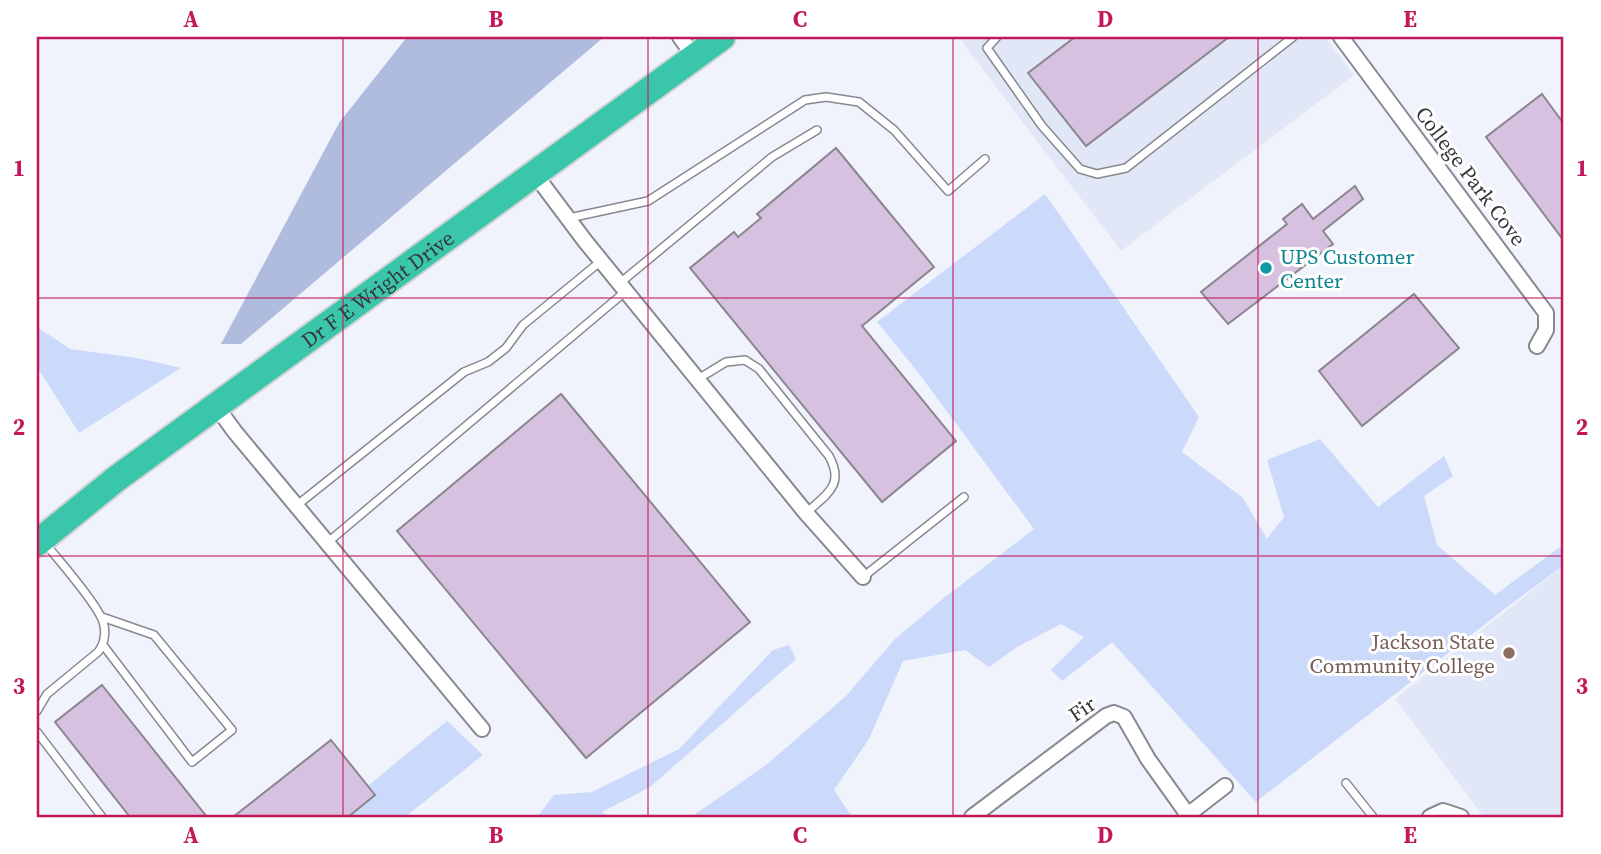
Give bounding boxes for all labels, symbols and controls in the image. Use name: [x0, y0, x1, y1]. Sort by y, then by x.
text: A: [183, 3, 199, 35]
text: B: [489, 3, 504, 35]
text: C: [793, 3, 807, 35]
text: D: [1097, 3, 1113, 35]
text: E: [1403, 3, 1417, 35]
street label: College Park Cove: [1409, 100, 1533, 252]
text: 1: [13, 152, 25, 184]
text: 1: [1576, 152, 1588, 184]
street label: Dr F E Wright Drive: [295, 223, 460, 354]
place label: UPS Customer Center: [1280, 242, 1414, 295]
marker: UPS Customer Center: [1258, 260, 1274, 276]
text: 2: [13, 411, 25, 443]
text: 2: [1576, 411, 1588, 443]
place label: Jackson State Community College: [1310, 627, 1495, 680]
marker: Jackson State Community College: [1501, 645, 1517, 661]
text: 3: [13, 670, 25, 702]
text: 3: [1576, 670, 1588, 702]
street label: Fir: [1063, 689, 1101, 729]
text: A: [183, 819, 199, 851]
text: B: [489, 819, 504, 851]
text: C: [793, 819, 807, 851]
text: D: [1097, 819, 1113, 851]
text: E: [1403, 819, 1417, 851]

